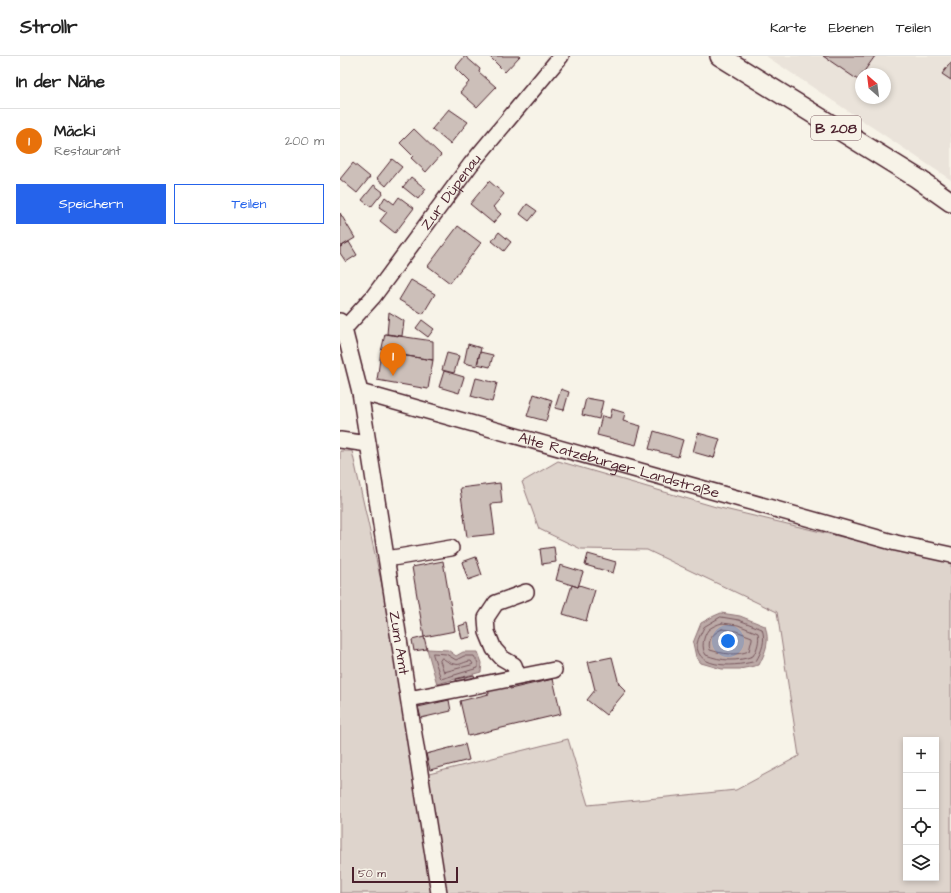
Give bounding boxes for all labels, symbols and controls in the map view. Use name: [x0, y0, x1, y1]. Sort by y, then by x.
text: Strollr: [20, 14, 78, 41]
text: Karte: [770, 18, 807, 38]
text: Ebenen: [829, 18, 874, 38]
text: Teilen: [896, 18, 931, 38]
north arrow: [855, 68, 891, 104]
text: In der Nähe: [16, 70, 105, 94]
road number: B 208: [811, 116, 861, 140]
text: Mäcki: [54, 121, 95, 142]
text: 1: [28, 132, 30, 150]
text: 200 m: [285, 132, 324, 150]
text: Restaurant: [54, 142, 121, 160]
street label: Zur Düpenau: [416, 149, 487, 235]
button: Speichern: [16, 184, 166, 224]
button: Teilen: [174, 184, 324, 224]
pin: 1: [380, 343, 406, 376]
street label: Alte Ratzeburger Landstraße: [516, 427, 722, 504]
street label: Zum Amt: [384, 610, 414, 676]
your location: [718, 631, 738, 651]
map controls: [903, 737, 939, 881]
button: +: [903, 737, 939, 773]
button: −: [903, 773, 939, 809]
button: locate: [903, 809, 939, 845]
button: layers: [903, 845, 939, 881]
scale bar: [352, 865, 458, 884]
text: 50 m: [358, 866, 386, 881]

